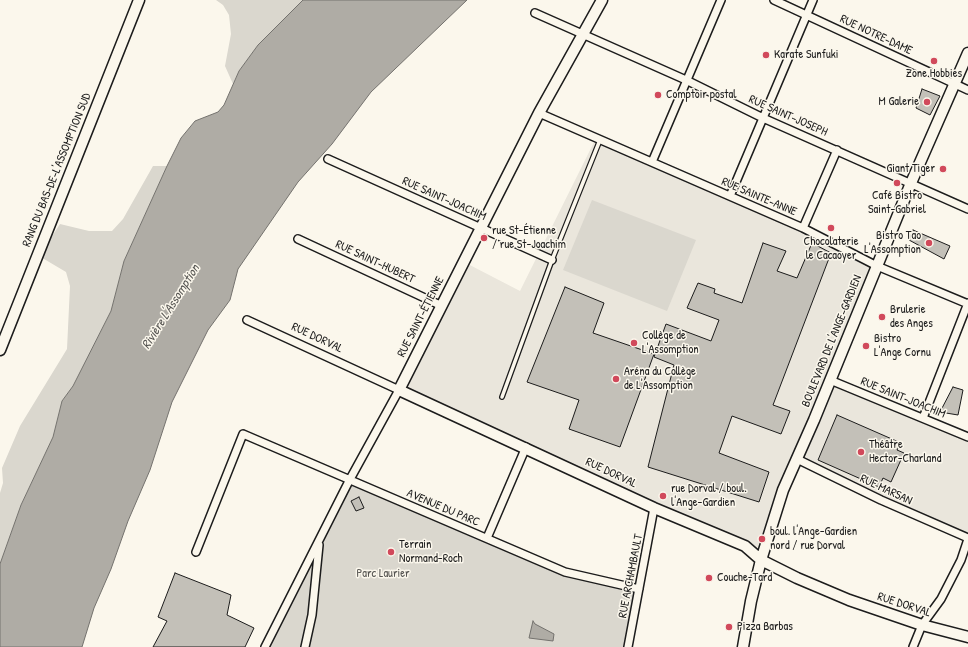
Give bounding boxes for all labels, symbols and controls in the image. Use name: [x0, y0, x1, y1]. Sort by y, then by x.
street label: RUE NOTRE-DAME: [837, 12, 915, 58]
place label: Karate Sunfuki: [774, 48, 838, 62]
marker: Karate Sunfuki: [761, 50, 771, 60]
marker: Zone Hobbies: [929, 56, 939, 66]
place label: Zone Hobbies: [906, 67, 962, 81]
place label: Comptoir postal: [666, 88, 736, 102]
marker: Comptoir postal: [653, 90, 663, 100]
street label: RANG DU BAS-DE-L'ASSOMPTION SUD: [20, 91, 94, 249]
street label: RUE SAINT-JOSEPH: [746, 92, 830, 140]
place label: M Galerie: [879, 95, 919, 109]
marker: M Galerie: [922, 97, 932, 107]
place label: Giant Tiger: [886, 162, 935, 176]
marker: Giant Tiger: [938, 164, 948, 174]
street label: RUE SAINT-JOACHIM: [400, 174, 488, 224]
street label: RUE SAINTE-ANNE: [719, 175, 799, 219]
marker: Café Bistro Saint-Gabriel: [892, 178, 902, 188]
place label: Café Bistro Saint-Gabriel: [868, 189, 926, 217]
marker: Chocolaterie le Cacaoyer: [826, 223, 836, 233]
place label: rue St-Étienne / rue St-Joachim: [492, 224, 566, 252]
place label: Bistro Tao L'Assomption: [864, 229, 921, 257]
marker: rue St-Étienne / rue St-Joachim: [479, 233, 489, 243]
place label: Chocolaterie le Cacaoyer: [804, 235, 858, 263]
street label: RUE SAINT-HUBERT: [333, 237, 417, 287]
marker: Bistro Tao L'Assomption: [924, 238, 934, 248]
water label: Rivière L'Assomption: [139, 262, 203, 352]
street label: BOULEVARD DE L'ANGE-GARDIEN: [799, 273, 865, 409]
street label: RUE SAINT-ÉTIENNE: [395, 274, 447, 360]
place label: Brulerie des Anges: [890, 303, 933, 331]
marker: Brulerie des Anges: [877, 312, 887, 322]
street label: RUE DORVAL: [289, 320, 345, 356]
place label: Collège de L'Assomption: [642, 329, 699, 357]
place label: Bistro L'Ange Cornu: [874, 332, 931, 360]
marker: Collège de L'Assomption: [629, 338, 639, 348]
marker: Bistro L'Ange Cornu: [861, 341, 871, 351]
place label: Aréna du Collège de L'Assomption: [624, 365, 696, 393]
marker: Aréna du Collège de L'Assomption: [611, 374, 621, 384]
street label: RUE SAINT-JOACHIM: [858, 374, 948, 422]
place label: Théâtre Hector-Charland: [869, 438, 941, 466]
marker: Théâtre Hector-Charland: [856, 447, 866, 457]
street label: RUE DORVAL: [583, 455, 639, 491]
street label: RUE MARSAN: [857, 472, 915, 508]
place label: rue Dorval / boul. l'Ange-Gardien: [671, 482, 747, 510]
street label: AVENUE DU PARC: [404, 486, 482, 530]
marker: rue Dorval / boul. l'Ange-Gardien: [658, 491, 668, 501]
place label: boul. l'Ange-Gardien nord / rue Dorval: [770, 525, 857, 553]
street label: RUE ARCHAMBAULT: [616, 533, 646, 619]
marker: boul. l'Ange-Gardien nord / rue Dorval: [757, 534, 767, 544]
place label: Terrain Normand-Roch: [399, 538, 463, 566]
marker: Terrain Normand-Roch: [386, 547, 396, 557]
park label: Parc Laurier: [356, 567, 410, 581]
place label: Couche-Tard: [717, 571, 772, 585]
marker: Couche-Tard: [704, 573, 714, 583]
street label: RUE DORVAL: [876, 590, 932, 620]
place label: Pizza Barbas: [737, 620, 793, 634]
marker: Pizza Barbas: [724, 622, 734, 632]

